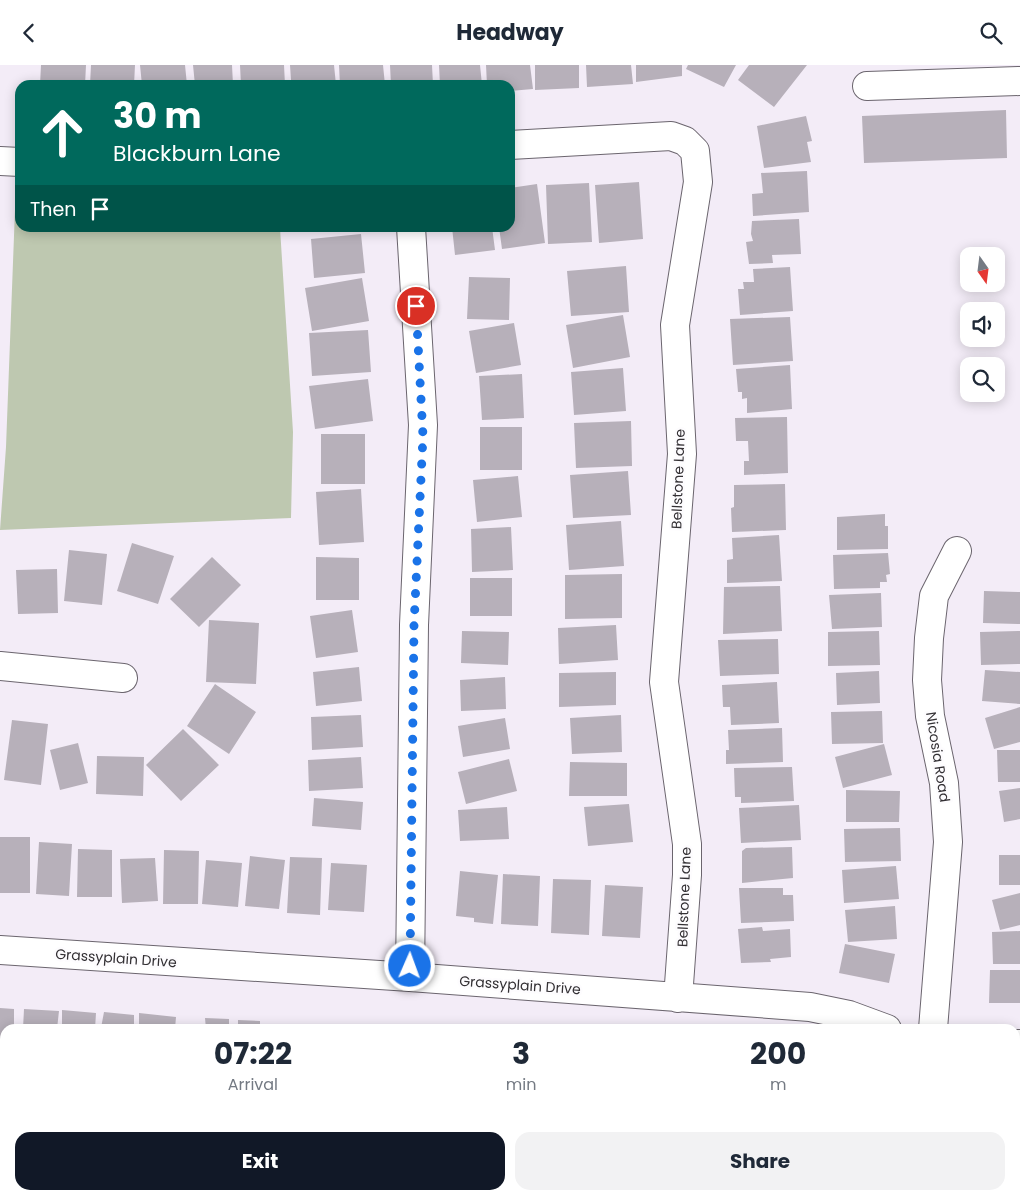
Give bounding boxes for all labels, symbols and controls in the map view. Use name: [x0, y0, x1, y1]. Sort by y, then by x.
text: Headway: [456, 17, 564, 48]
icon: back: [15, 19, 43, 47]
icon: search: [977, 19, 1005, 47]
text: 30 m: [113, 91, 201, 140]
icon: ahead: [30, 100, 95, 165]
text: Blackburn Lane: [113, 138, 281, 169]
icon: arrive: [86, 195, 114, 223]
text: Then: [30, 196, 76, 223]
north arrow: [960, 247, 1005, 293]
map controls: [960, 247, 1005, 402]
pin: [395, 285, 437, 327]
icon: arrive: [402, 292, 430, 320]
button: sound: [960, 302, 1005, 347]
button: search: [960, 357, 1005, 402]
street label: Bellstone Lane: [666, 428, 690, 529]
street label: Nicosia Road: [921, 710, 955, 804]
street label: Bellstone Lane: [672, 846, 696, 947]
position arrow: [383, 939, 435, 991]
street label: Grassyplain Drive: [55, 944, 178, 972]
street label: Grassyplain Drive: [459, 971, 582, 999]
text: 07:22: [214, 1032, 292, 1075]
text: 3: [512, 1032, 530, 1075]
text: 200: [750, 1032, 806, 1075]
text: Arrival: [228, 1073, 278, 1096]
text: min: [506, 1073, 536, 1096]
text: m: [770, 1073, 786, 1096]
button: Exit: [15, 1132, 505, 1190]
button: Share: [515, 1132, 1005, 1190]

